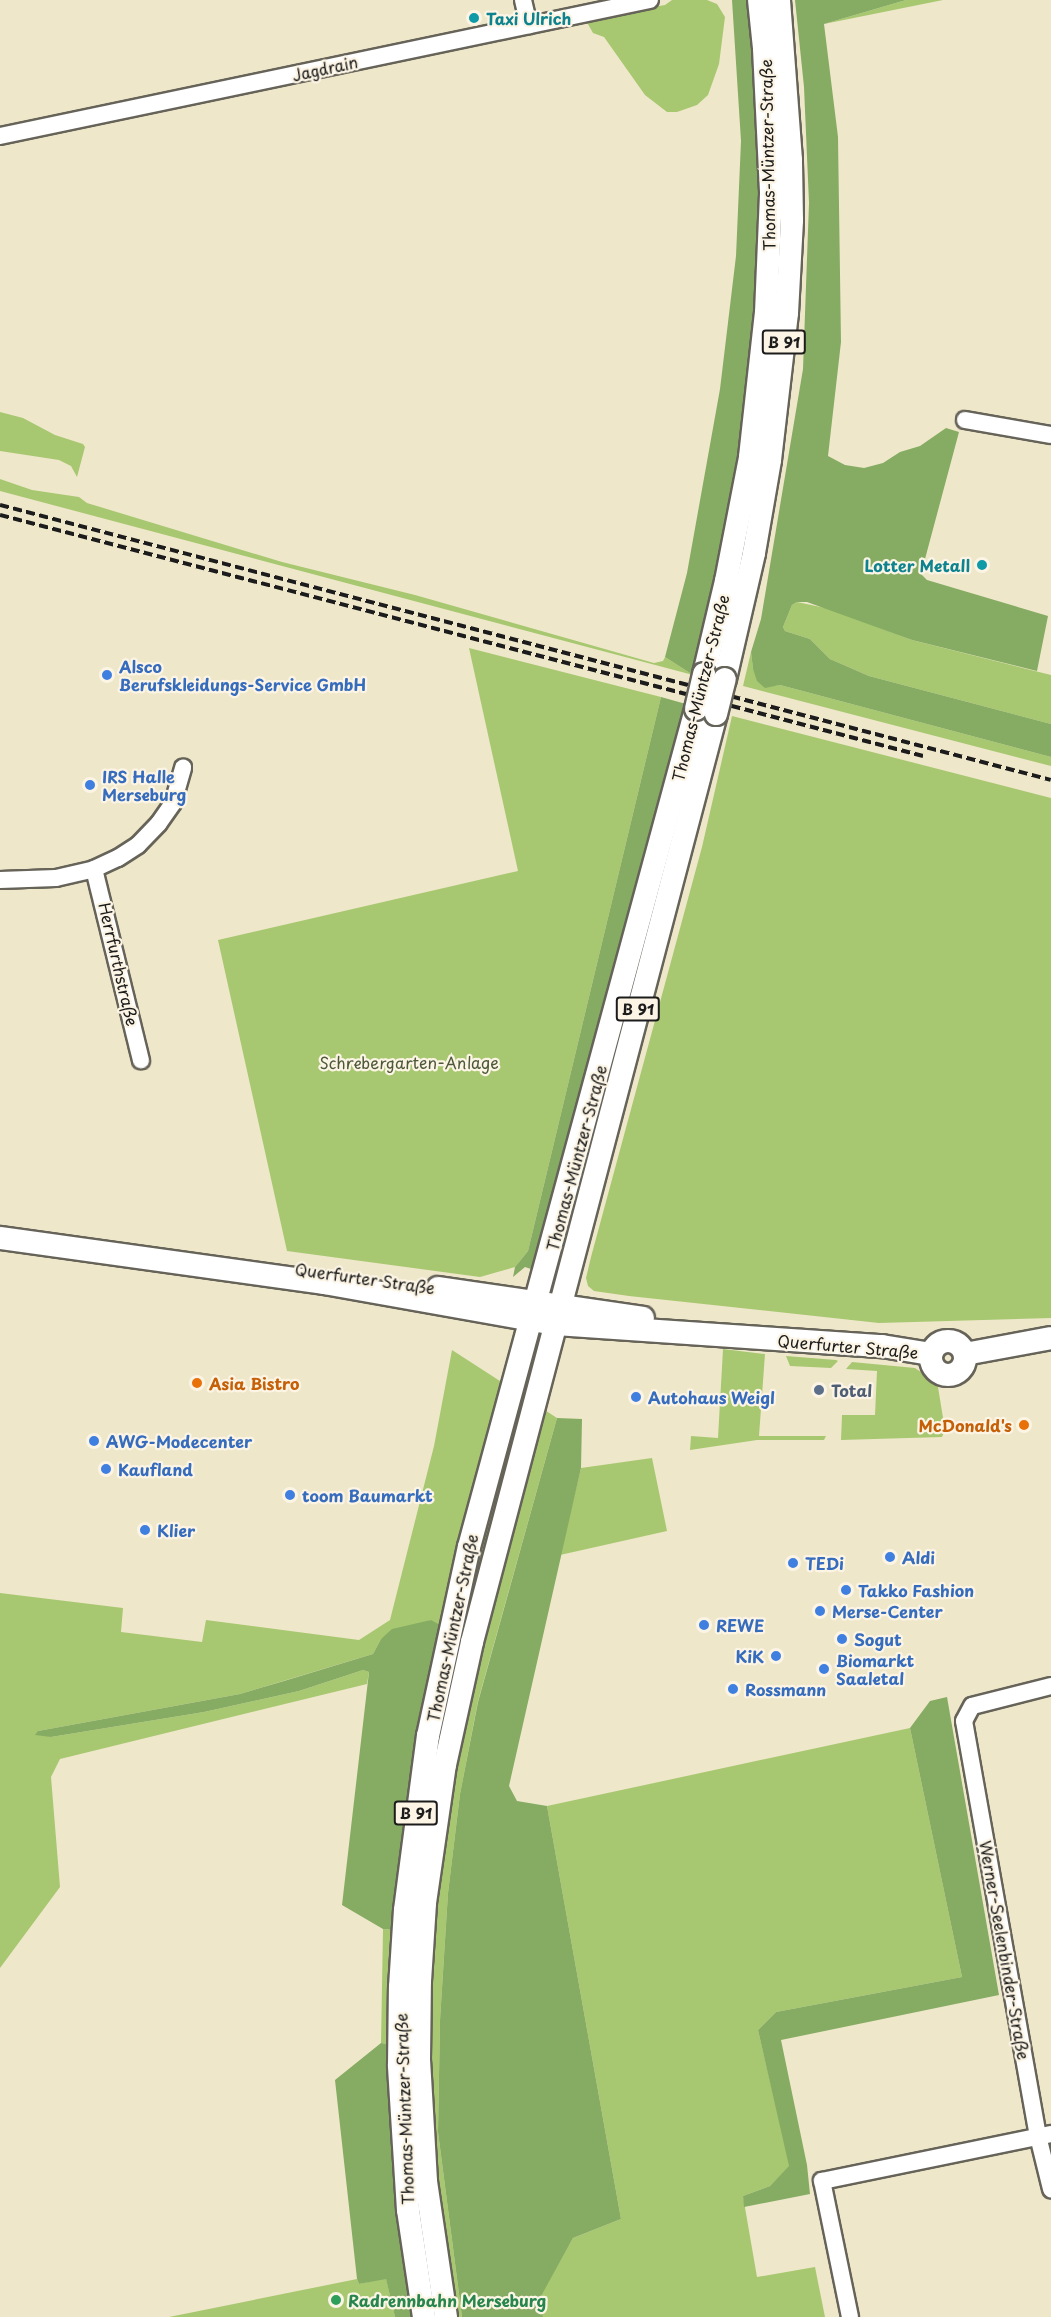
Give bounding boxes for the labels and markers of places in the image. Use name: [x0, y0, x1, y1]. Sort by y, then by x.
place label: Taxi Ulrich: [486, 8, 573, 28]
marker: Taxi Ulrich: [467, 11, 481, 25]
place label: Lotter Metall: [864, 555, 970, 575]
marker: Lotter Metall: [975, 558, 989, 572]
place label: Alsco Berufskleidungs-Service GmbH: [119, 656, 367, 694]
marker: Alsco Berufskleidungs-Service GmbH: [100, 668, 114, 682]
place label: IRS Halle Merseburg: [102, 766, 186, 804]
marker: IRS Halle Merseburg: [83, 778, 97, 792]
place label: Asia Bistro: [209, 1373, 299, 1393]
marker: Asia Bistro: [190, 1376, 204, 1390]
place label: Total: [831, 1380, 872, 1400]
marker: Total: [812, 1383, 826, 1397]
place label: Autohaus Weigl: [648, 1387, 775, 1407]
marker: Autohaus Weigl: [629, 1390, 643, 1404]
place label: McDonald's: [918, 1415, 1012, 1435]
marker: McDonald's: [1017, 1418, 1031, 1432]
place label: AWG-Modecenter: [106, 1431, 252, 1451]
marker: AWG-Modecenter: [87, 1434, 101, 1448]
place label: Kaufland: [118, 1459, 193, 1479]
marker: Kaufland: [99, 1462, 113, 1476]
place label: toom Baumarkt: [302, 1485, 433, 1505]
marker: toom Baumarkt: [283, 1488, 297, 1502]
place label: Klier: [157, 1520, 195, 1540]
marker: Klier: [138, 1523, 152, 1537]
place label: Aldi: [902, 1547, 935, 1567]
marker: Aldi: [883, 1550, 897, 1564]
place label: TEDi: [805, 1553, 844, 1573]
marker: TEDi: [786, 1556, 800, 1570]
place label: Takko Fashion: [858, 1580, 976, 1600]
marker: Takko Fashion: [839, 1583, 853, 1597]
place label: Merse-Center: [832, 1601, 943, 1621]
marker: Merse-Center: [813, 1604, 827, 1618]
place label: REWE: [716, 1615, 764, 1635]
marker: REWE: [697, 1618, 711, 1632]
place label: Sogut: [854, 1629, 902, 1649]
marker: Sogut: [835, 1632, 849, 1646]
place label: KiK: [735, 1646, 764, 1666]
marker: KiK: [769, 1649, 783, 1663]
place label: Biomarkt Saaletal: [836, 1650, 914, 1688]
marker: Biomarkt Saaletal: [817, 1662, 831, 1676]
place label: Rossmann: [745, 1679, 826, 1699]
marker: Rossmann: [726, 1682, 740, 1696]
place label: Radrennbahn Merseburg: [348, 2290, 546, 2310]
marker: Radrennbahn Merseburg: [329, 2293, 343, 2307]

